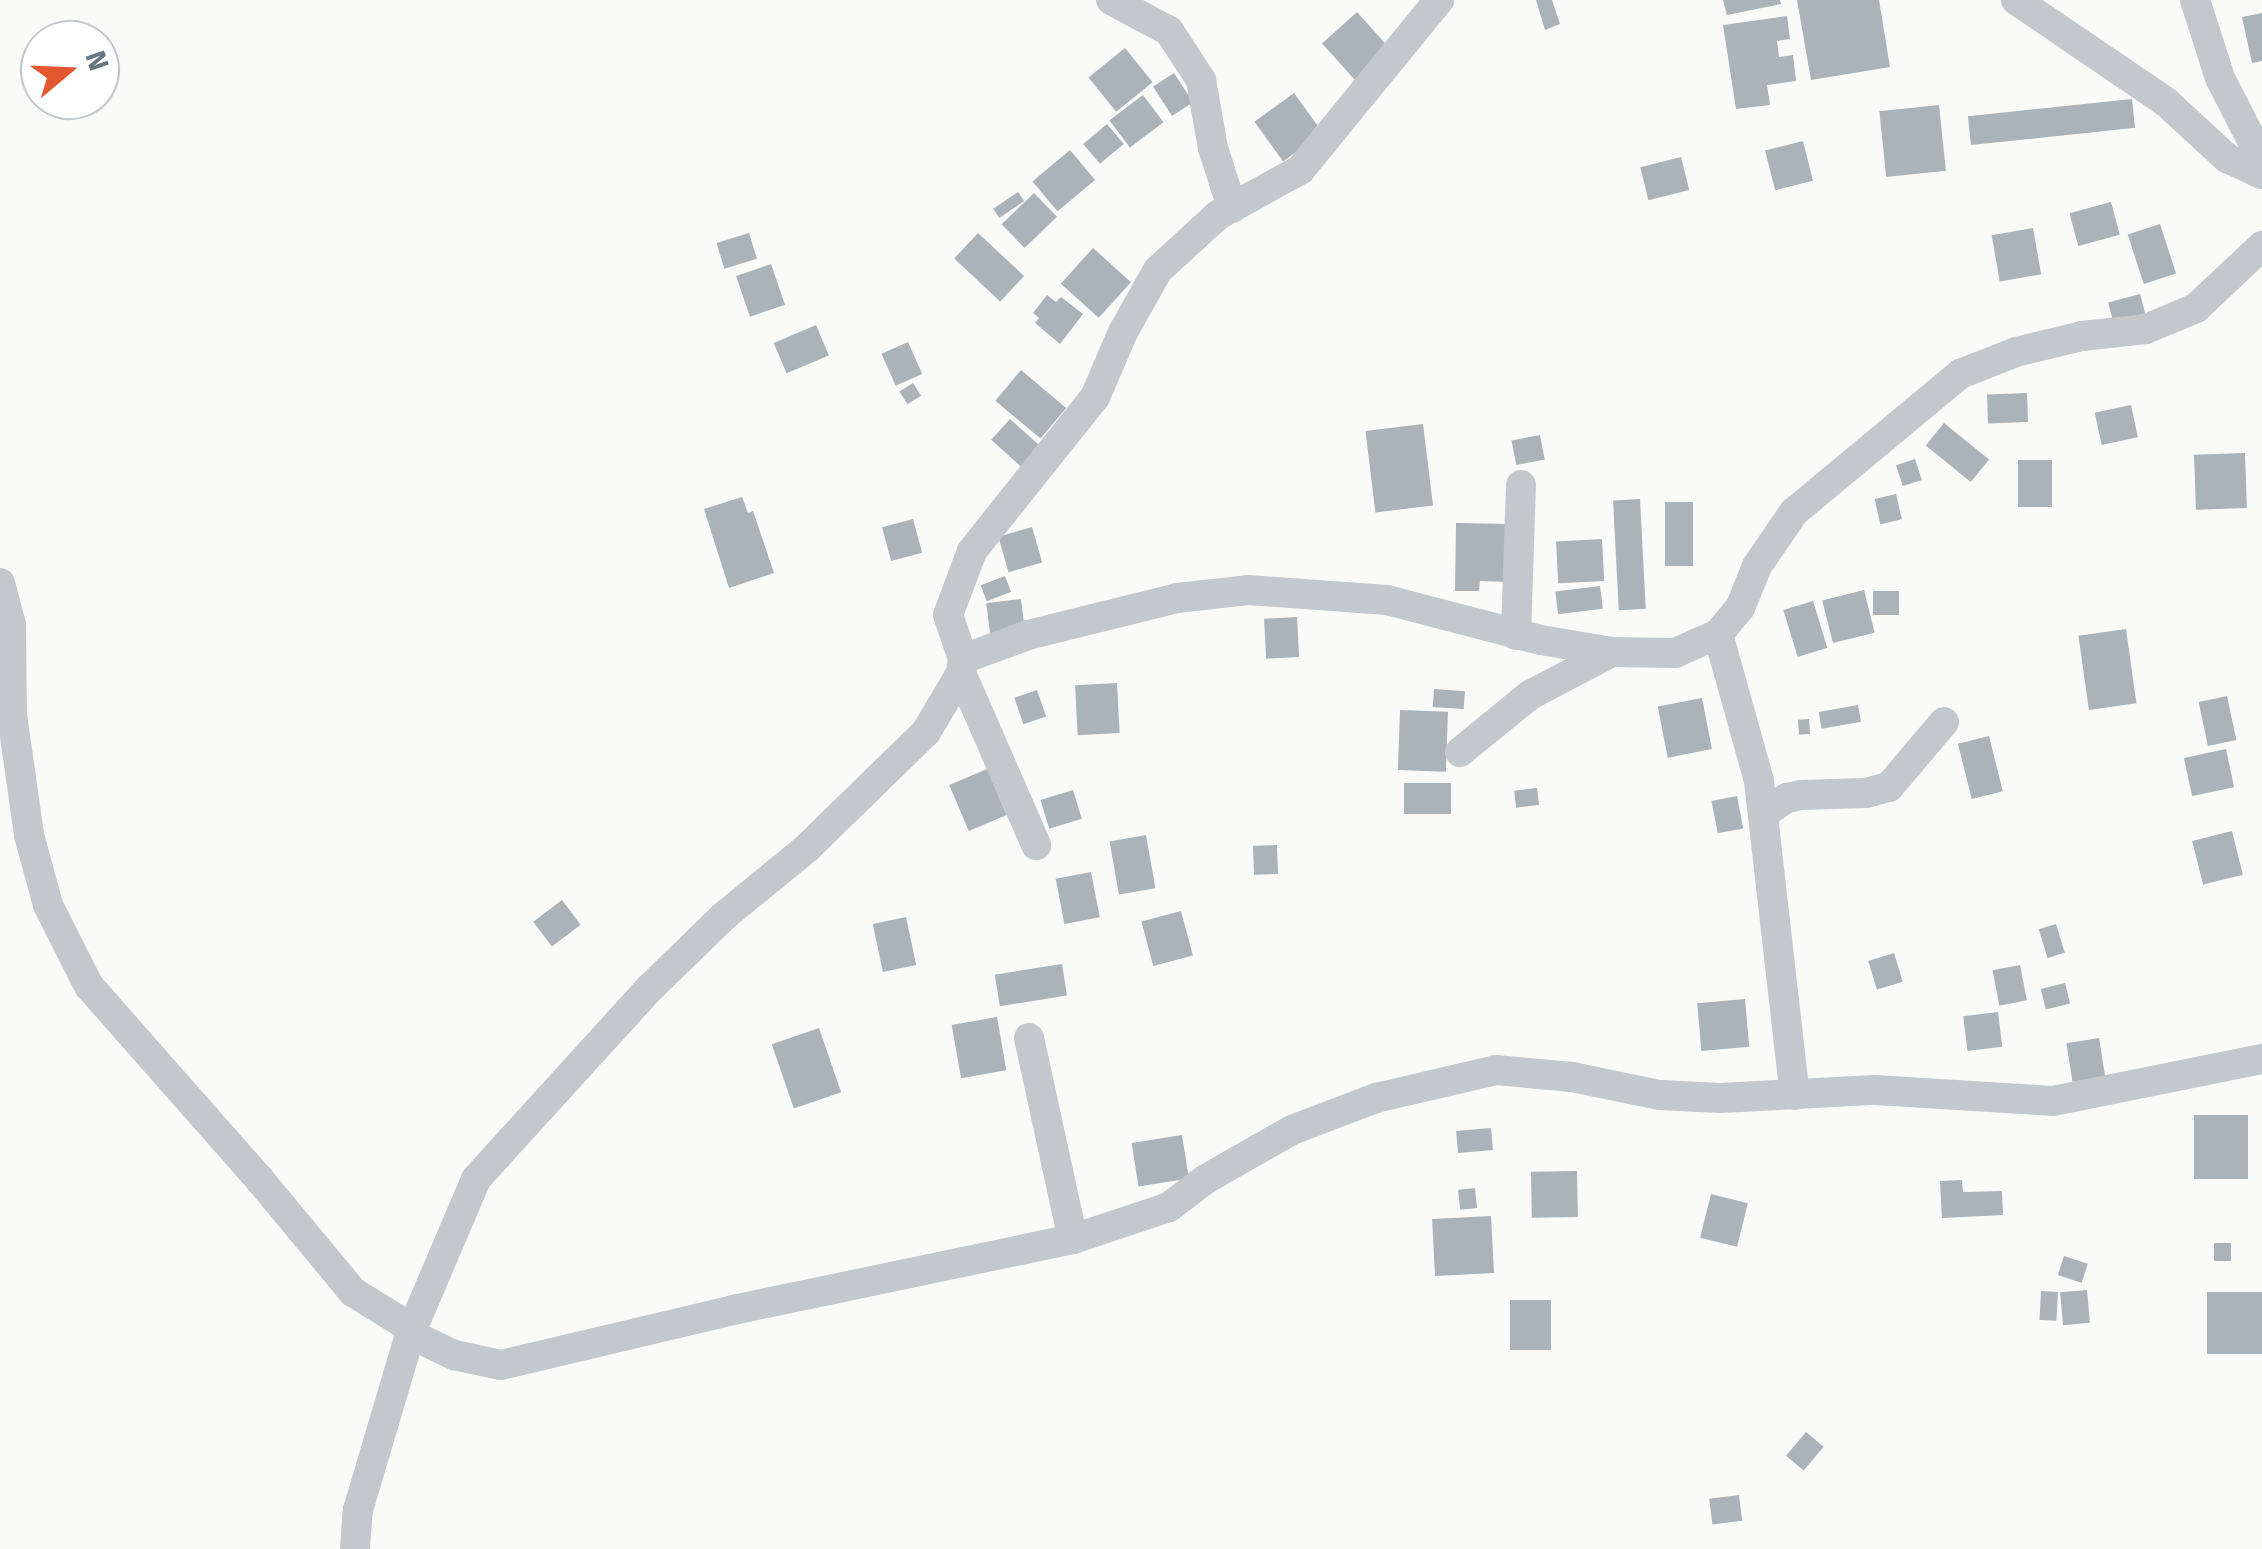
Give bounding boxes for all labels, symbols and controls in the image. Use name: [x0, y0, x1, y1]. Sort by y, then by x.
north arrow: [20, 20, 120, 120]
text: N: [78, 47, 116, 75]

